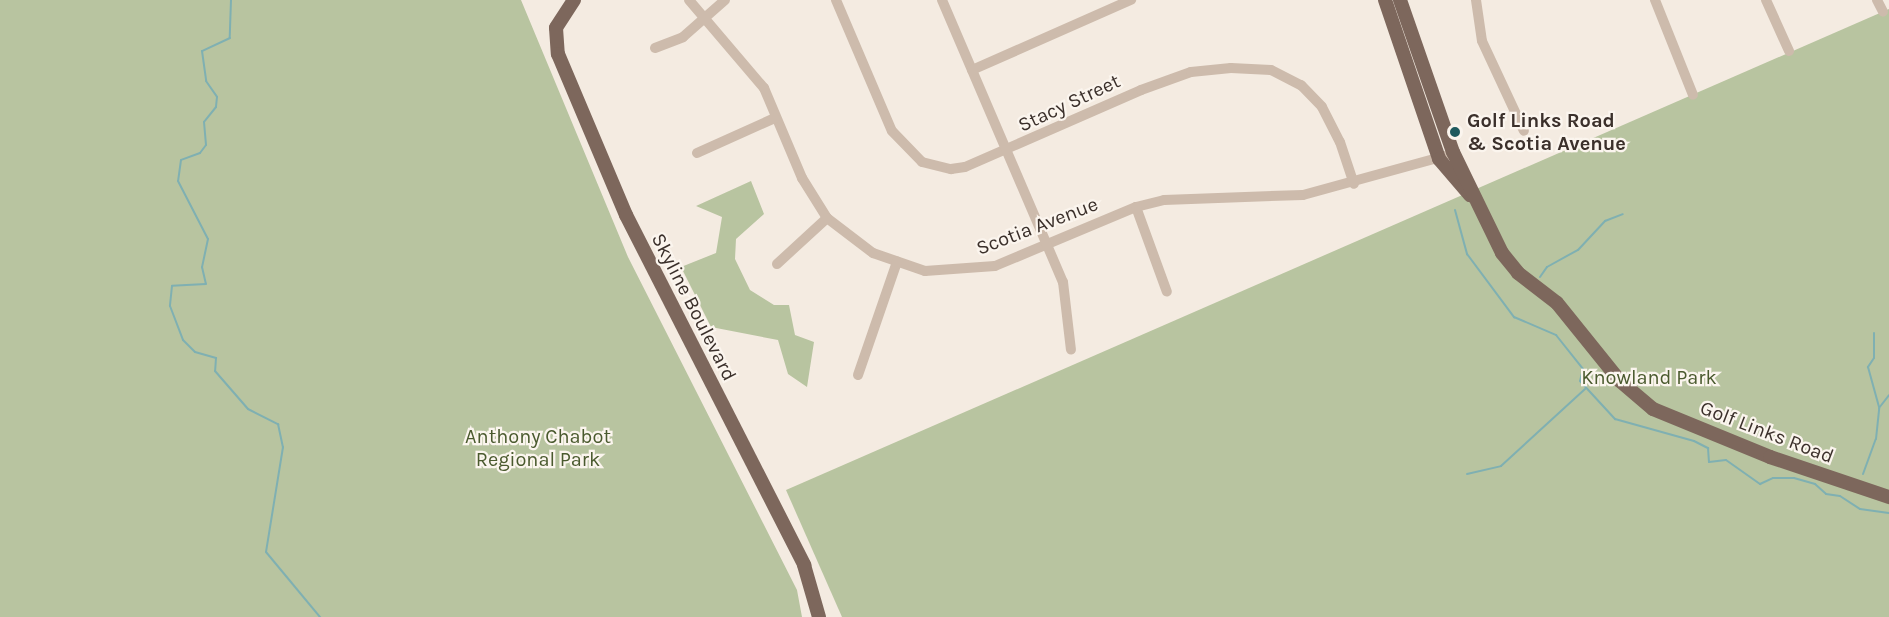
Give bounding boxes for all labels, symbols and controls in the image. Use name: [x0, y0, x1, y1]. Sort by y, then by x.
street label: Stacy Street: [1014, 69, 1124, 137]
place label: Golf Links Road & Scotia Avenue: [1467, 108, 1626, 155]
marker: Golf Links Road & Scotia Avenue: [1448, 125, 1462, 139]
street label: Scotia Avenue: [973, 192, 1101, 260]
street label: Skyline Boulevard: [646, 229, 742, 385]
park label: Knowland Park: [1581, 365, 1717, 389]
street label: Golf Links Road: [1697, 396, 1837, 468]
park label: Anthony Chabot Regional Park: [465, 425, 611, 472]

